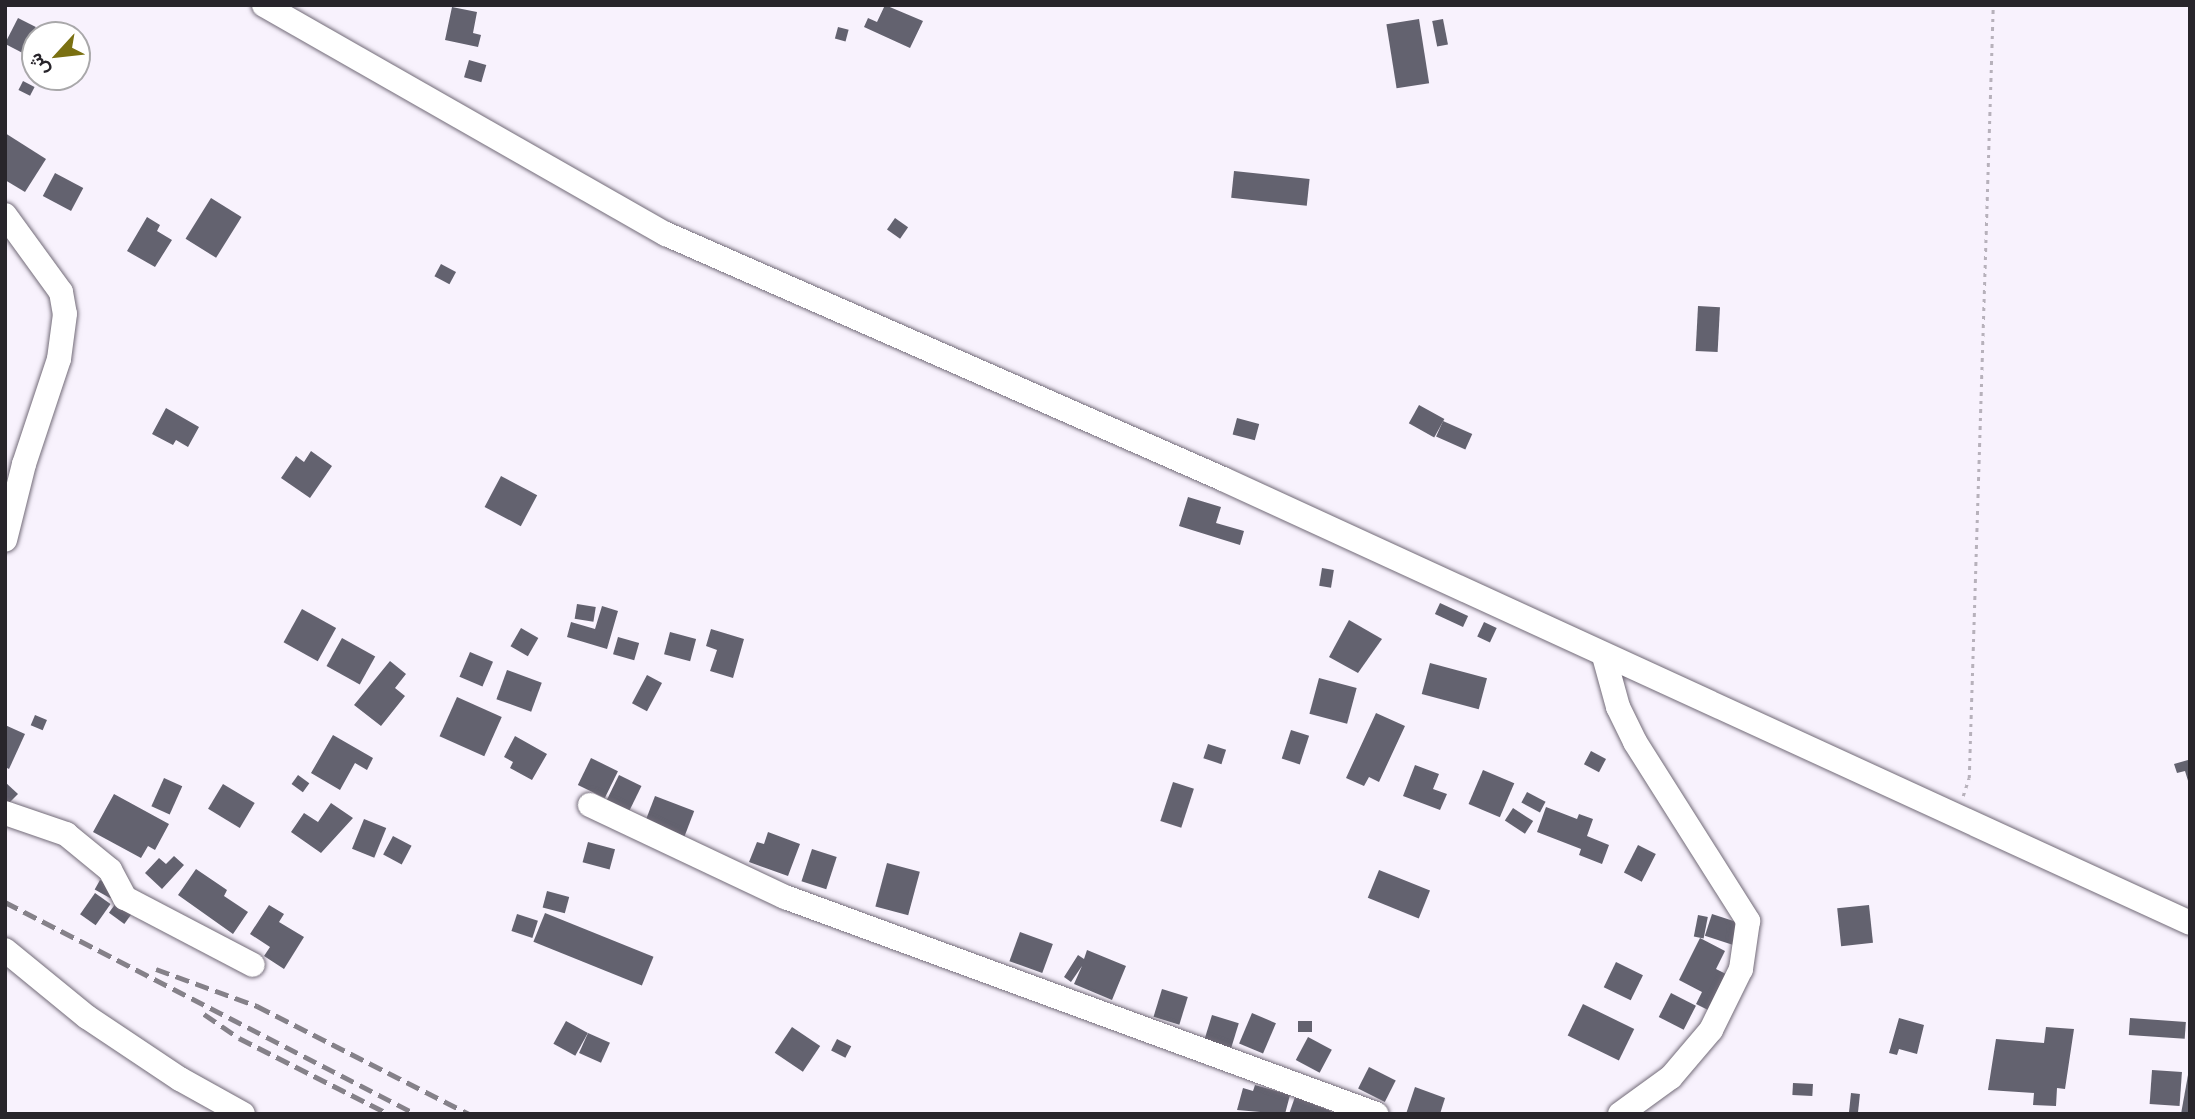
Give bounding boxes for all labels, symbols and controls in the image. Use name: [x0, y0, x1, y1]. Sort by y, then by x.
north arrow: [21, 21, 91, 91]
text: ش: [24, 50, 53, 80]

